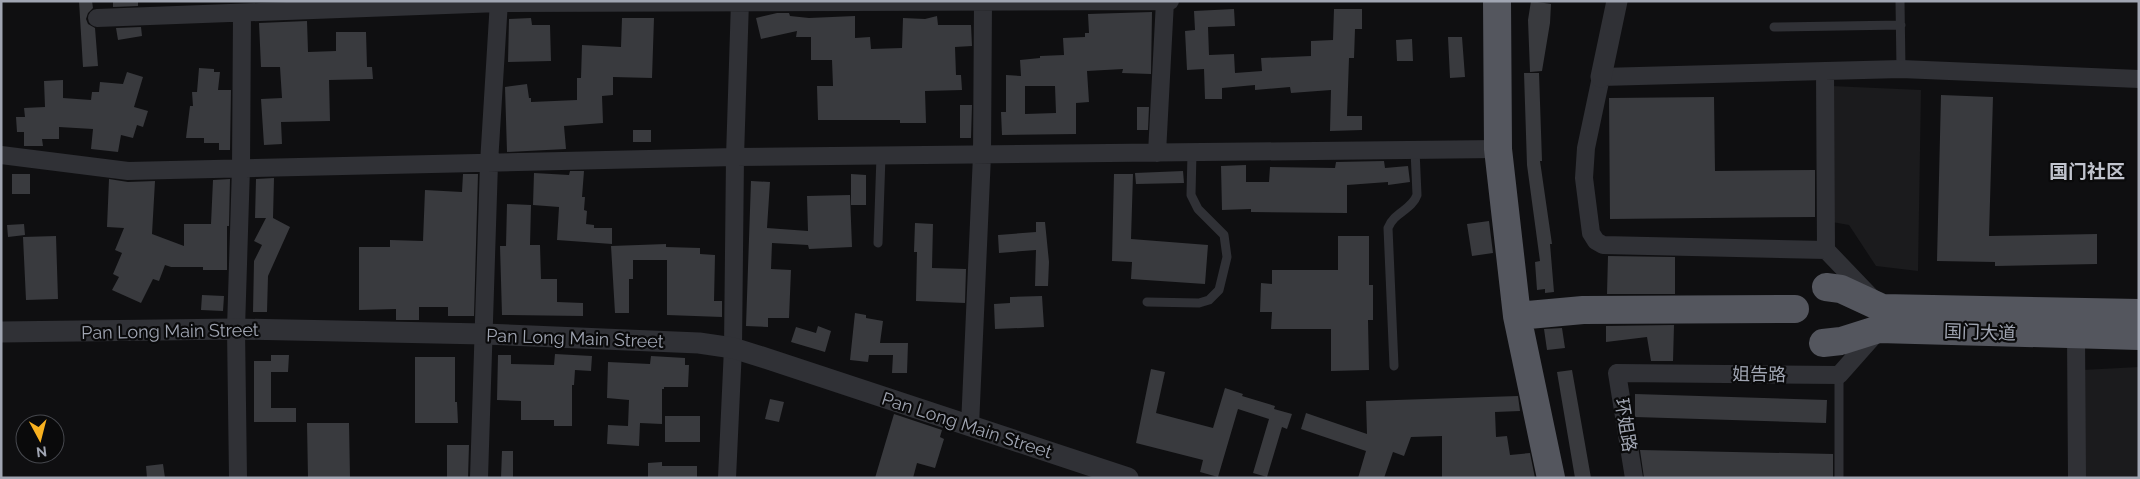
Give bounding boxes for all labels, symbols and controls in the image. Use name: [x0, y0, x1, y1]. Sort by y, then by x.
district label: 国门社区: [2049, 160, 2125, 182]
street label: Pan Long Main Street: [81, 319, 259, 343]
street label: 国门大道: [1944, 320, 2016, 344]
street label: Pan Long Main Street: [486, 324, 664, 352]
street label: 姐告路: [1732, 363, 1786, 385]
street label: Pan Long Main Street: [879, 388, 1055, 462]
street label: 环姐路: [1611, 397, 1641, 453]
north arrow: [15, 414, 65, 464]
text: N: [35, 443, 48, 460]

